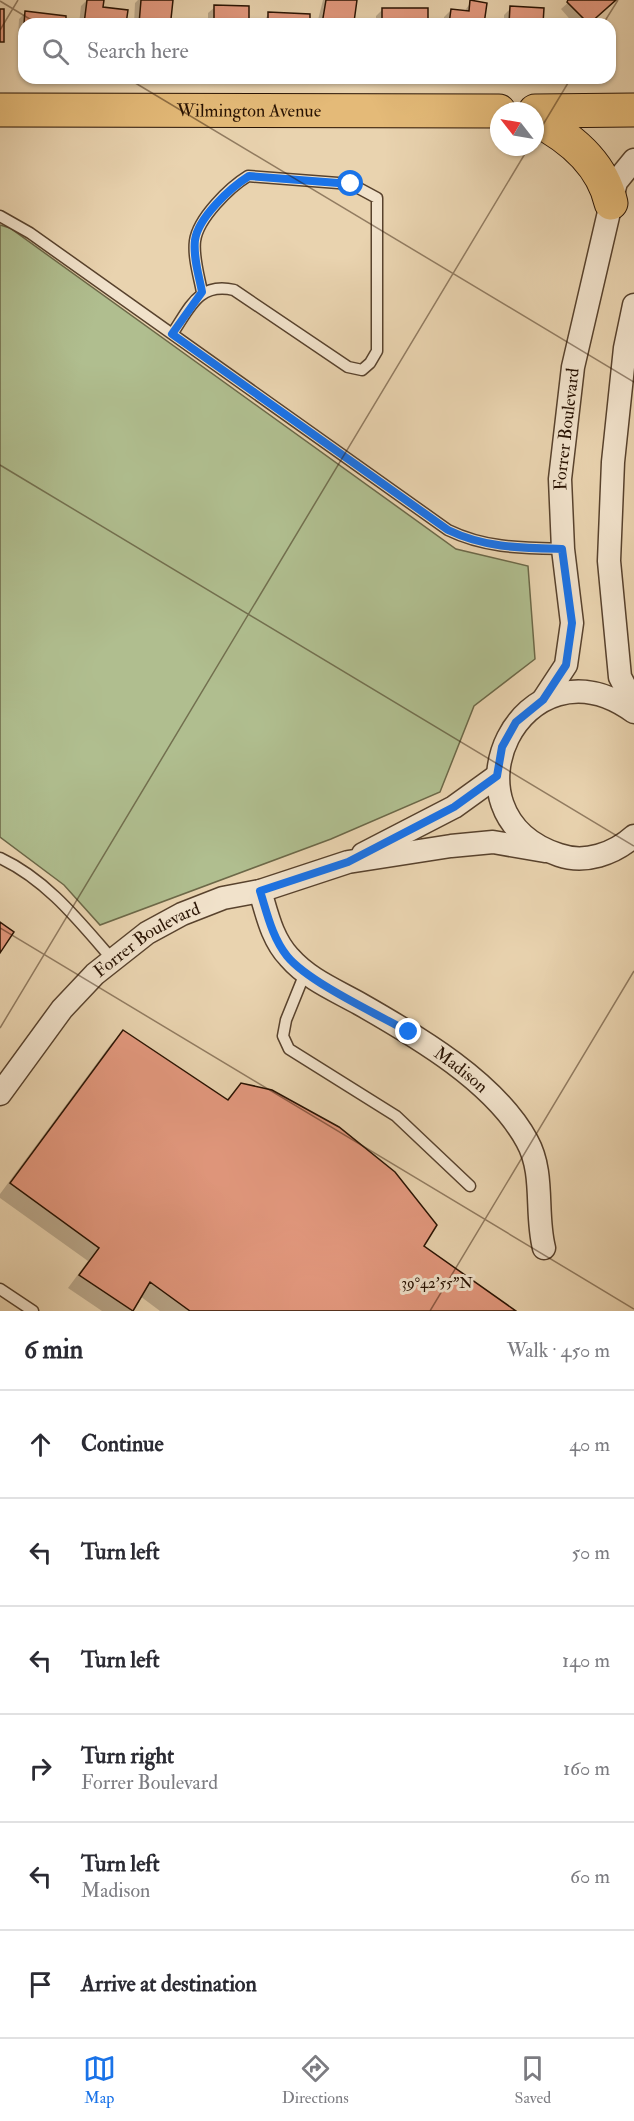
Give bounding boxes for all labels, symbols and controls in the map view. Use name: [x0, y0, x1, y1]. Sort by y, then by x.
search box: [18, 18, 616, 84]
icon: search: [39, 35, 72, 68]
text: Search here: [87, 37, 189, 65]
street label: Wilmington Avenue: [176, 99, 322, 123]
north arrow: [490, 102, 544, 156]
route start: [337, 170, 363, 196]
street label: Forrer Boulevard: [549, 367, 585, 491]
street label: Forrer Boulevard: [89, 897, 204, 983]
route end: [395, 1018, 421, 1044]
street label: Madison: [429, 1042, 493, 1098]
text: 39°42'55"N: [401, 1274, 473, 1293]
text: 6 min: [24, 1334, 83, 1366]
text: Walk · 450 m: [507, 1338, 610, 1363]
icon: ahead: [24, 1428, 57, 1461]
text: Continue: [81, 1430, 164, 1458]
text: 40 m: [569, 1432, 610, 1457]
icon: left: [24, 1536, 57, 1569]
text: Turn left: [81, 1538, 160, 1566]
text: 50 m: [571, 1540, 610, 1565]
icon: left: [24, 1644, 57, 1677]
text: Turn left: [81, 1646, 160, 1674]
text: 140 m: [562, 1648, 610, 1673]
text: Turn right: [81, 1742, 174, 1770]
icon: right: [24, 1752, 57, 1785]
text: 160 m: [563, 1756, 610, 1781]
text: Forrer Boulevard: [81, 1770, 218, 1795]
text: Turn left: [81, 1850, 160, 1878]
icon: left: [24, 1860, 57, 1893]
text: 60 m: [570, 1864, 610, 1889]
text: Madison: [81, 1878, 150, 1903]
icon: arrive: [24, 1968, 57, 2001]
text: Arrive at destination: [81, 1970, 257, 1998]
tab: Map: [83, 2052, 116, 2108]
tab: Directions: [282, 2052, 349, 2108]
tab: Saved: [515, 2052, 551, 2108]

